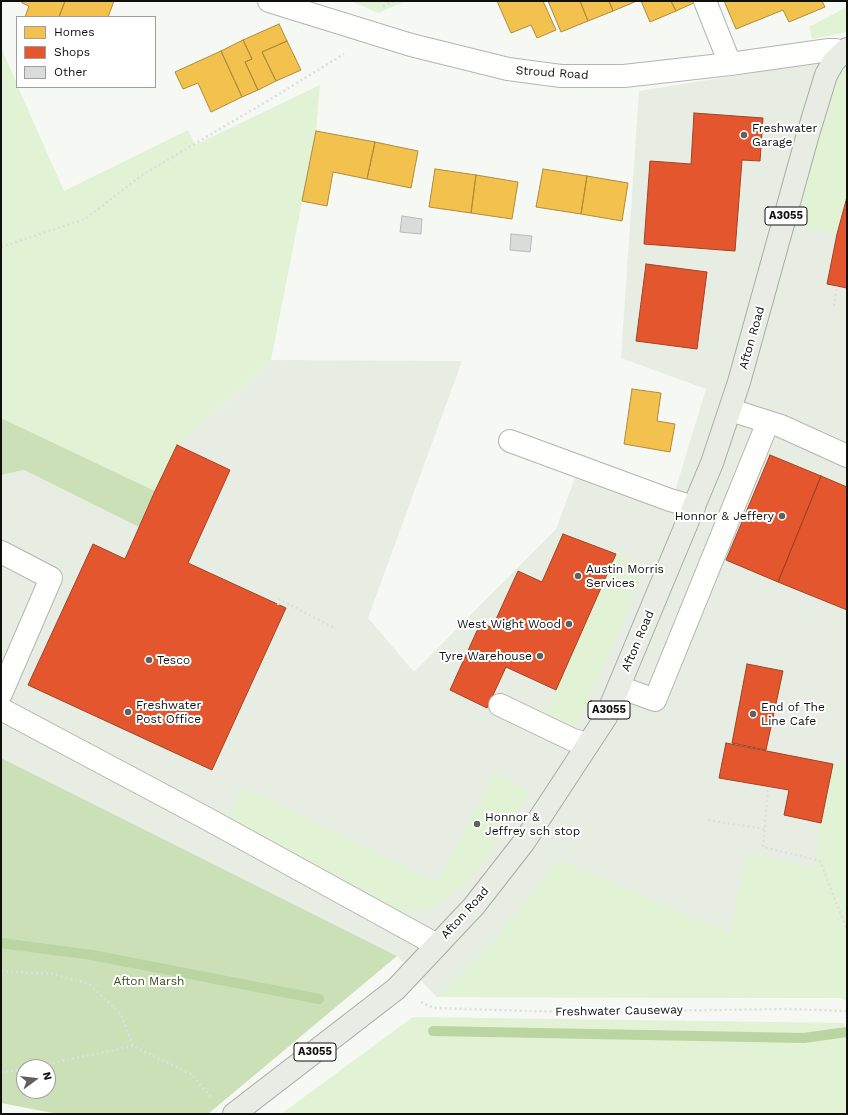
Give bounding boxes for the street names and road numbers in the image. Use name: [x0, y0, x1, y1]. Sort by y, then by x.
street label: Stroud Road: [515, 63, 589, 83]
road number: A3055: [765, 207, 807, 225]
street label: Afton Road: [736, 305, 768, 371]
street label: Afton Road: [619, 608, 657, 674]
road number: A3055: [588, 701, 630, 719]
street label: Afton Road: [438, 884, 492, 942]
street label: Freshwater Causeway: [555, 1003, 683, 1019]
road number: A3055: [294, 1043, 336, 1061]

